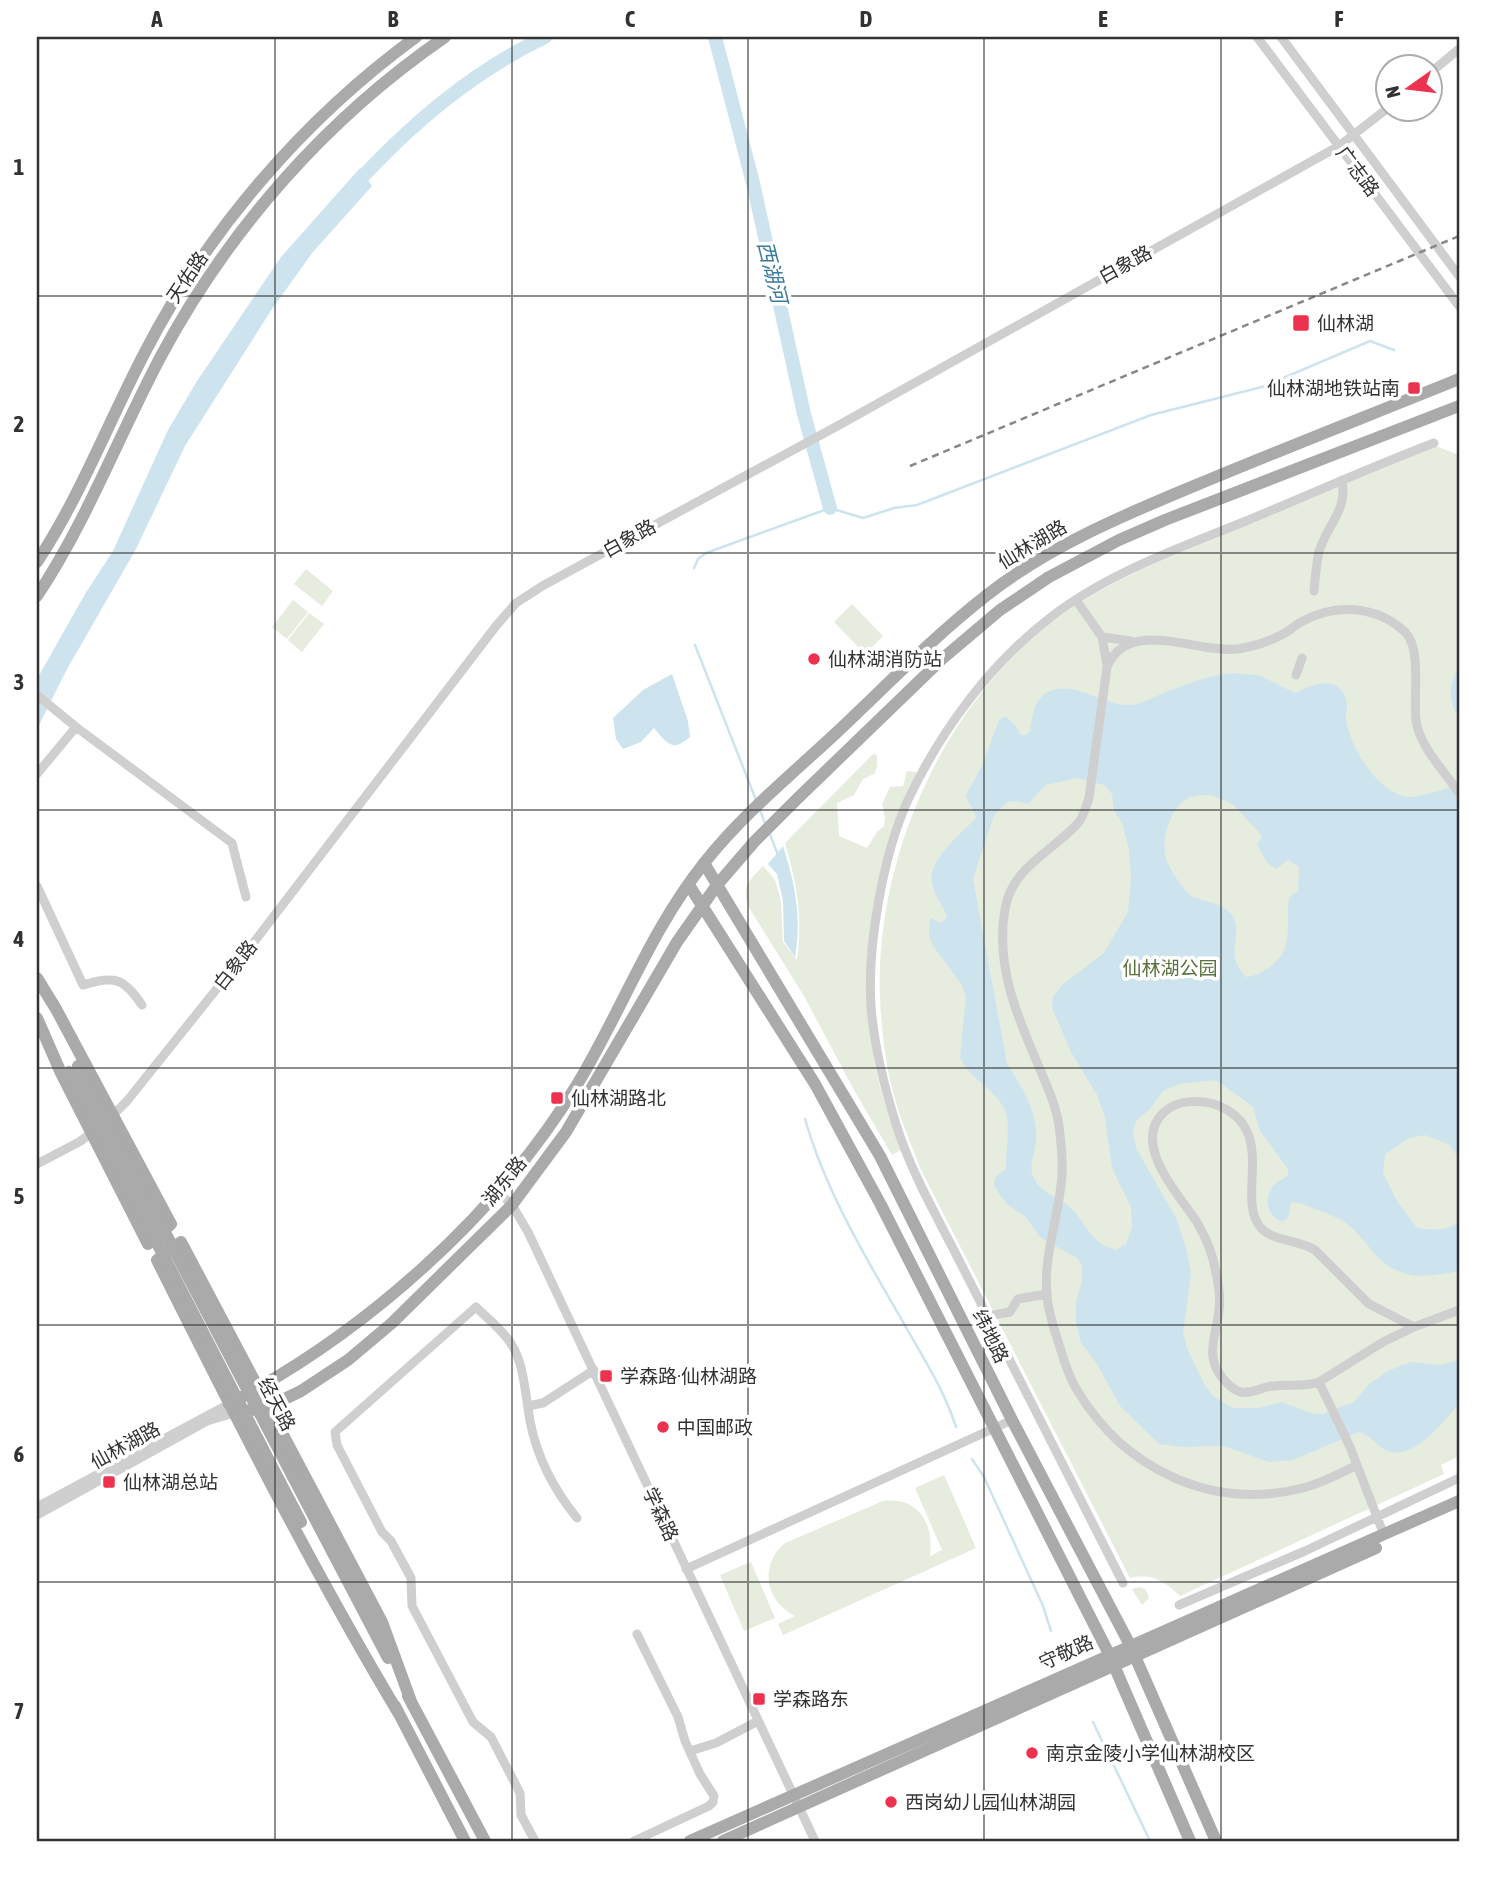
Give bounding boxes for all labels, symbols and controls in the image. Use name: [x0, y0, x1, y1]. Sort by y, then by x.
text: A: [150, 6, 163, 32]
text: B: [388, 6, 399, 32]
text: C: [625, 6, 636, 32]
text: D: [860, 6, 873, 32]
text: E: [1098, 6, 1108, 32]
text: F: [1334, 6, 1344, 32]
north arrow: [1374, 52, 1444, 122]
text: N: [1380, 84, 1405, 100]
street label: 广志路: [1332, 142, 1384, 200]
text: 1: [14, 154, 25, 180]
water label: 西湖河: [754, 239, 793, 309]
street label: 白象路: [1095, 241, 1155, 287]
street label: 天佑路: [162, 247, 212, 307]
place label: 仙林湖: [1317, 312, 1374, 334]
marker: 仙林湖: [1291, 313, 1311, 333]
place label: 仙林湖地铁站南: [1267, 377, 1400, 399]
marker: 仙林湖地铁站南: [1406, 380, 1422, 396]
text: 2: [14, 411, 24, 437]
street label: 白象路: [599, 515, 659, 561]
street label: 仙林湖路: [994, 515, 1070, 573]
place label: 仙林湖消防站: [828, 648, 942, 670]
marker: 仙林湖消防站: [806, 651, 822, 667]
text: 3: [14, 669, 24, 695]
text: 4: [13, 926, 25, 952]
street label: 白象路: [209, 936, 261, 994]
park label: 仙林湖公园: [1122, 957, 1218, 979]
place label: 仙林湖路北: [571, 1087, 666, 1109]
marker: 仙林湖路北: [549, 1090, 565, 1106]
street label: 湖东路: [478, 1152, 530, 1210]
text: 5: [14, 1183, 25, 1209]
street label: 纬地路: [969, 1306, 1013, 1366]
place label: 学森路·仙林湖路: [620, 1365, 757, 1387]
marker: 学森路·仙林湖路: [598, 1368, 614, 1384]
street label: 经天路: [254, 1374, 300, 1434]
place label: 中国邮政: [677, 1416, 753, 1438]
street label: 仙林湖路: [86, 1417, 164, 1473]
marker: 中国邮政: [655, 1419, 671, 1435]
text: 6: [14, 1441, 25, 1467]
place label: 仙林湖总站: [123, 1471, 218, 1493]
marker: 仙林湖总站: [101, 1474, 117, 1490]
street label: 学森路: [639, 1484, 683, 1544]
street label: 守敬路: [1035, 1630, 1097, 1674]
place label: 学森路东: [773, 1688, 849, 1710]
marker: 学森路东: [751, 1691, 767, 1707]
text: 7: [14, 1698, 24, 1724]
place label: 南京金陵小学仙林湖校区: [1046, 1742, 1255, 1764]
marker: 南京金陵小学仙林湖校区: [1024, 1745, 1040, 1761]
place label: 西岗幼儿园仙林湖园: [905, 1791, 1076, 1813]
marker: 西岗幼儿园仙林湖园: [883, 1794, 899, 1810]

